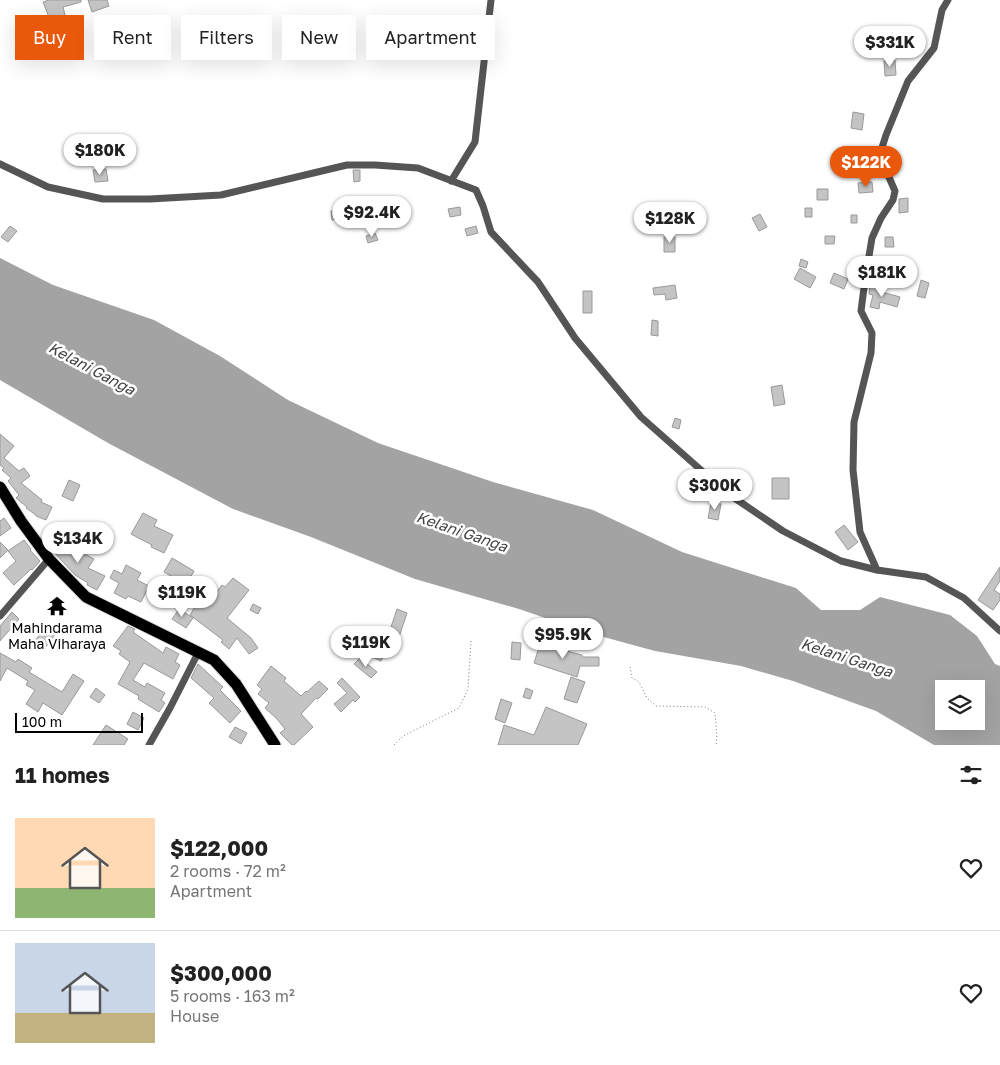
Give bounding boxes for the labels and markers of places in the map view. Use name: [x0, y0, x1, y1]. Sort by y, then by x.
pin: $331K: [855, 26, 925, 68]
pin: $180K: [65, 134, 135, 176]
pin: $122K: [831, 146, 901, 188]
pin: $92.4K: [331, 196, 413, 238]
pin: $128K: [635, 202, 705, 244]
pin: $181K: [847, 256, 917, 298]
pin: $300K: [680, 468, 750, 511]
pin: $134K: [43, 522, 113, 564]
pin: $119K: [147, 576, 217, 618]
temple icon: Mahindarama Maha Viharaya: [46, 595, 68, 617]
pin: $95.9K: [522, 618, 604, 660]
place label: Mahindarama Maha Viharaya: [8, 619, 106, 652]
pin: $119K: [331, 626, 401, 668]

